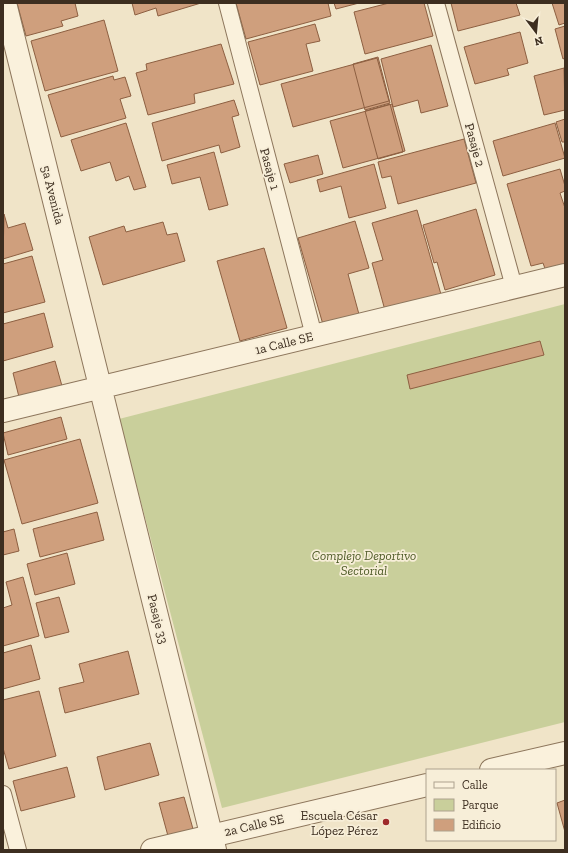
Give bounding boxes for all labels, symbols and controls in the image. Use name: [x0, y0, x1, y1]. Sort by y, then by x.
north arrow: [516, 12, 556, 52]
text: N: [532, 34, 544, 49]
street label: Pasaje 2: [461, 121, 488, 169]
street label: Pasaje 1: [256, 146, 283, 192]
street label: 5a Avenida: [38, 164, 68, 227]
street label: 1a Calle SE: [253, 328, 315, 357]
park label: Complejo Deportivo Sectorial: [312, 548, 416, 578]
street label: Pasaje 33: [144, 593, 171, 646]
legend: [426, 769, 556, 841]
text: Calle: [462, 778, 488, 792]
text: Parque: [462, 798, 499, 812]
place label: Escuela César López Pérez: [301, 808, 378, 838]
street label: 2a Calle SE: [223, 811, 286, 839]
marker: Escuela César López Pérez: [381, 817, 391, 827]
text: Edificio: [462, 818, 501, 832]

